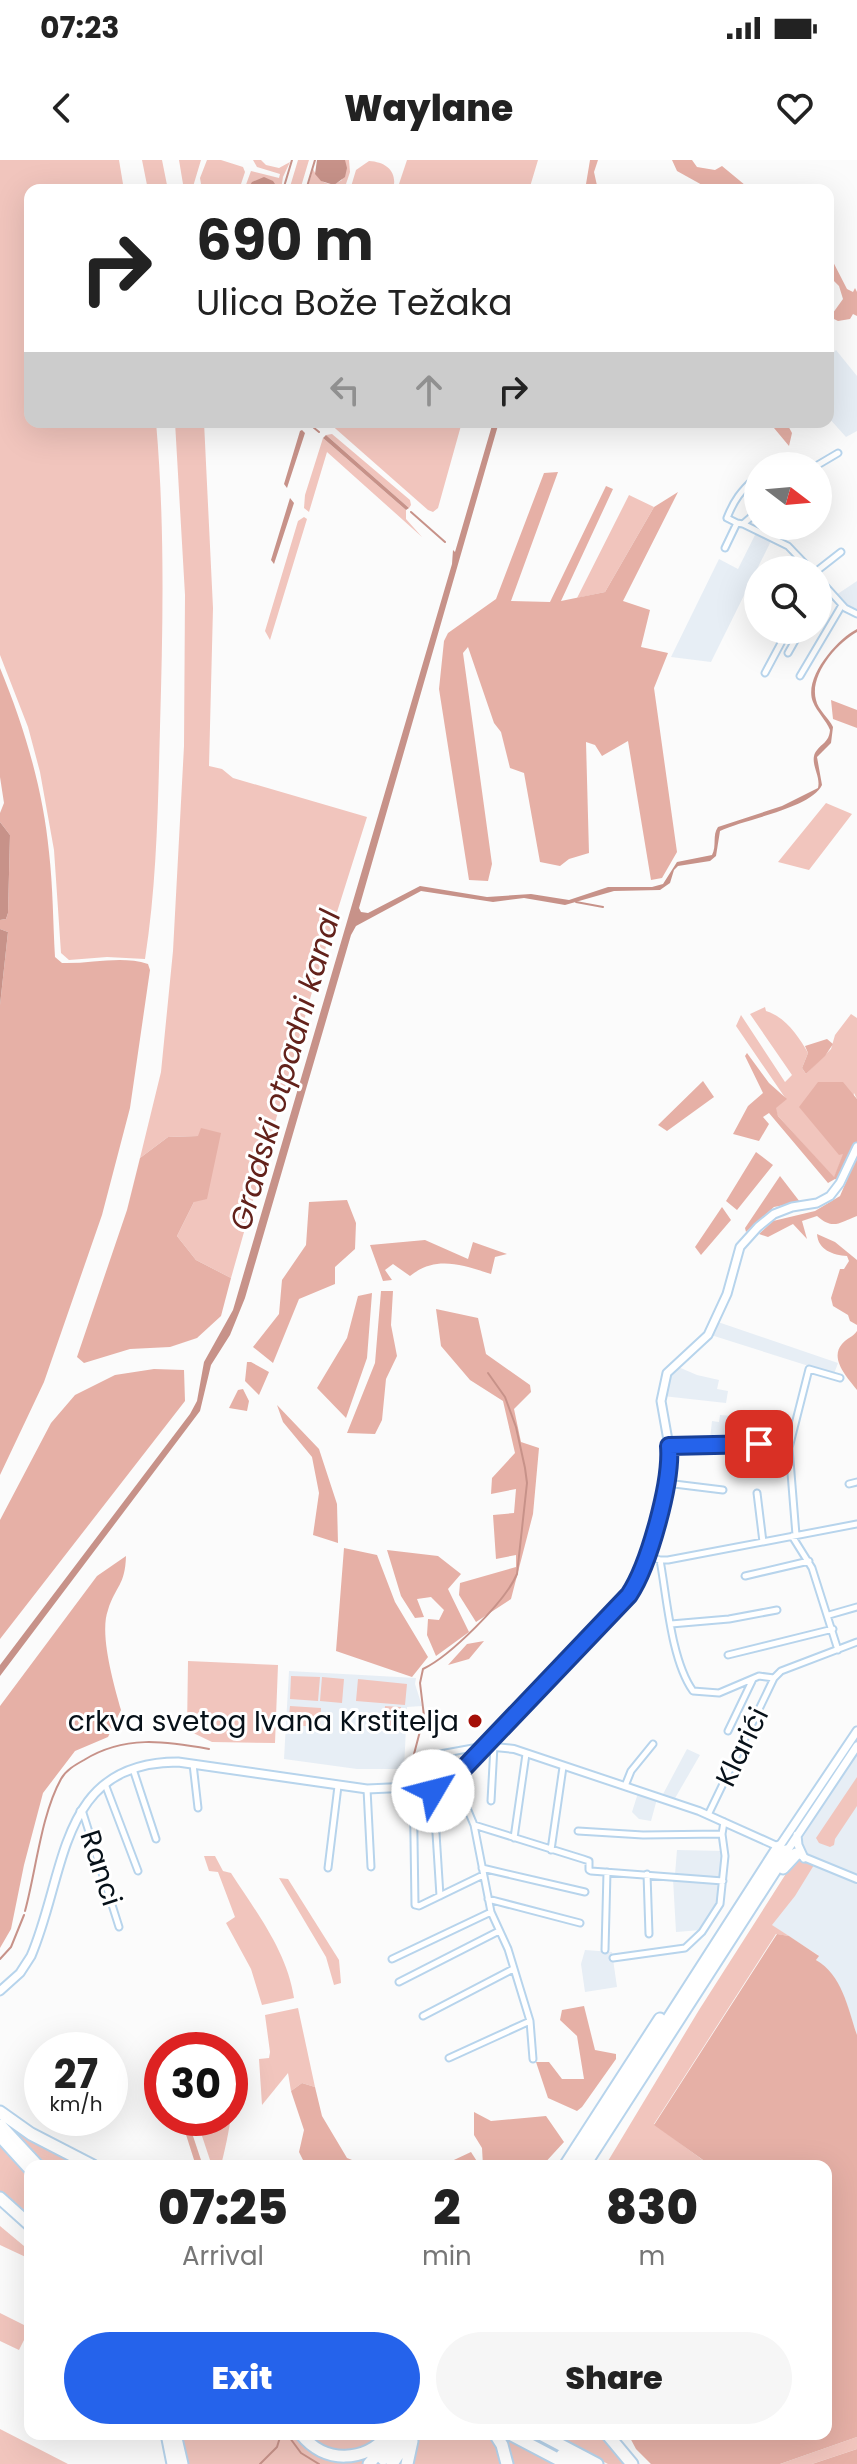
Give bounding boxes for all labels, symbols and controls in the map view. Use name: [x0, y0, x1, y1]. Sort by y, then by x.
text: 07:23: [40, 6, 119, 49]
text: Waylane: [344, 83, 513, 134]
icon: back: [40, 86, 84, 130]
icon: heart: [773, 86, 817, 130]
text: 690 m: [196, 201, 374, 280]
icon: right: [64, 216, 168, 320]
text: Ulica Bože Težaka: [196, 277, 513, 328]
icon: left: [323, 368, 367, 412]
icon: ahead: [407, 368, 451, 412]
icon: right: [491, 368, 535, 412]
north arrow: [744, 452, 832, 540]
map controls: [744, 452, 832, 644]
button: search: [744, 556, 832, 644]
water label: Gradski otpadni kanal: [219, 904, 352, 1235]
pin: [725, 1410, 793, 1478]
icon: arrive: [737, 1422, 781, 1466]
street label: Klarići: [706, 1701, 778, 1793]
place label: crkva svetog Ivana Krstitelja: [68, 1702, 459, 1741]
marker: crkva svetog Ivana Krstitelja: [466, 1712, 484, 1730]
position arrow: [391, 1749, 475, 1833]
street label: Ranci: [70, 1825, 132, 1911]
speed limit sign: 30: [144, 2032, 248, 2136]
text: 27: [54, 2046, 98, 2102]
text: km/h: [49, 2090, 103, 2118]
text: 07:25: [158, 2174, 288, 2241]
text: 2: [433, 2174, 460, 2241]
text: 830: [606, 2174, 698, 2241]
text: Arrival: [182, 2238, 264, 2274]
text: min: [422, 2238, 472, 2274]
text: m: [638, 2238, 665, 2274]
button: Exit: [64, 2332, 420, 2424]
button: Share: [436, 2332, 792, 2424]

